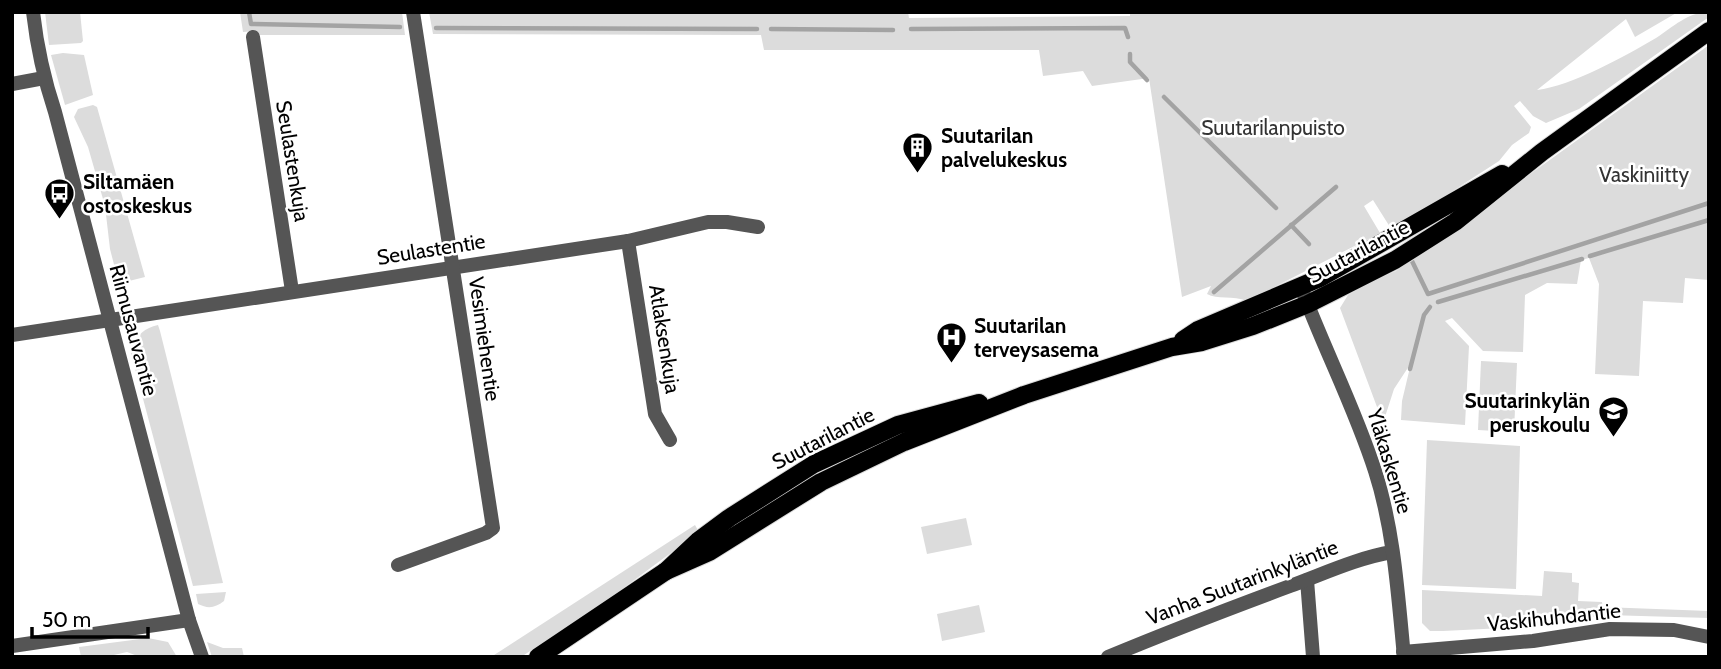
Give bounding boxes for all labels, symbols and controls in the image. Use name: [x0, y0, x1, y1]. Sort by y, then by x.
street label: Seulastenkuja: [270, 99, 315, 223]
park label: Suutarilanpuisto: [1201, 115, 1345, 140]
place label: Suutarilan palvelukeskus: [941, 123, 1067, 172]
building icon: Suutarilan palvelukeskus: [901, 130, 935, 174]
park label: Vaskiniitty: [1599, 162, 1689, 187]
place label: Siltamäen ostoskeskus: [83, 169, 192, 218]
bus stop icon: Siltamäen ostoskeskus: [43, 176, 77, 220]
street label: Suutarilantie: [1303, 214, 1413, 288]
street label: Seulastentie: [375, 228, 487, 270]
street label: Riimusauvantie: [104, 262, 164, 399]
street label: Vesimiehentie: [464, 275, 506, 403]
street label: Atlaksenkuja: [643, 283, 686, 395]
place label: Suutarilan terveysasema: [974, 313, 1099, 362]
hospital icon: Suutarilan terveysasema: [934, 320, 968, 364]
place label: Suutarinkylän peruskoulu: [1464, 388, 1590, 437]
school or university icon: Suutarinkylän peruskoulu: [1596, 395, 1630, 439]
street label: Suutarilantie: [768, 401, 878, 474]
street label: Yläkaskentie: [1362, 404, 1418, 517]
street label: Vanha Suutarinkyläntie: [1143, 534, 1341, 630]
scale bar: [32, 596, 147, 640]
street label: Vaskihuhdantie: [1486, 598, 1622, 636]
text: 50 m: [42, 607, 91, 632]

